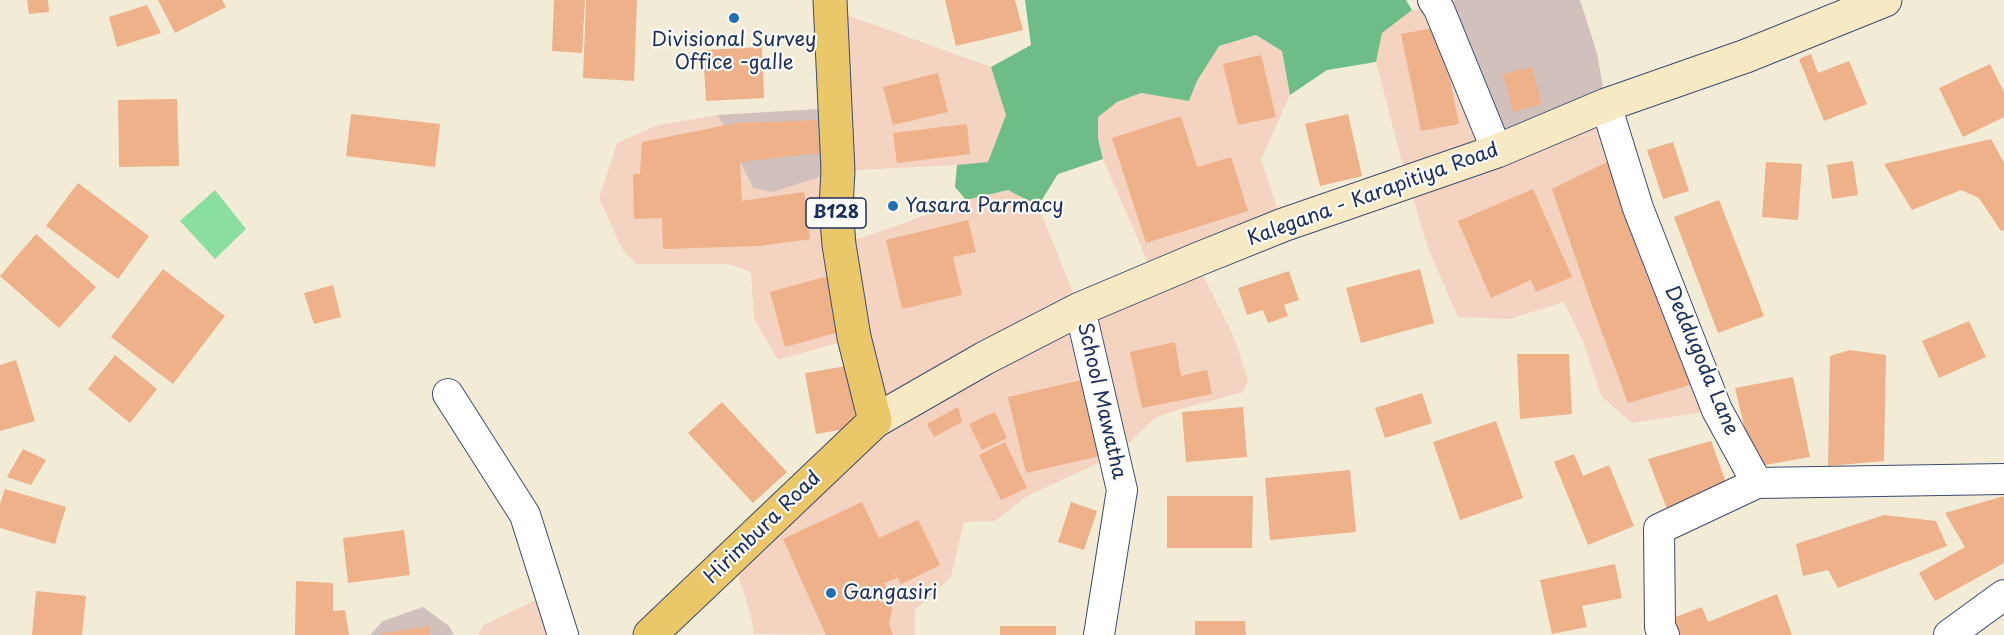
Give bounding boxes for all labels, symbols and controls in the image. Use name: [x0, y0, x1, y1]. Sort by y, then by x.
marker: Divisional Survey Office -galle: [727, 11, 741, 25]
place label: Divisional Survey Office -galle: [652, 28, 816, 75]
street label: Kalegana - Karapitiya Road: [1244, 138, 1502, 252]
place label: Yasara Parmacy: [905, 194, 1064, 218]
road number: B128: [806, 198, 866, 228]
marker: Yasara Parmacy: [886, 199, 900, 213]
street label: Deddugoda Lane: [1659, 283, 1743, 439]
street label: School Mawatha: [1071, 320, 1131, 482]
street label: Hirimbura Road: [700, 466, 826, 590]
place label: Gangasiri: [843, 581, 938, 605]
marker: Gangasiri: [824, 586, 838, 600]

